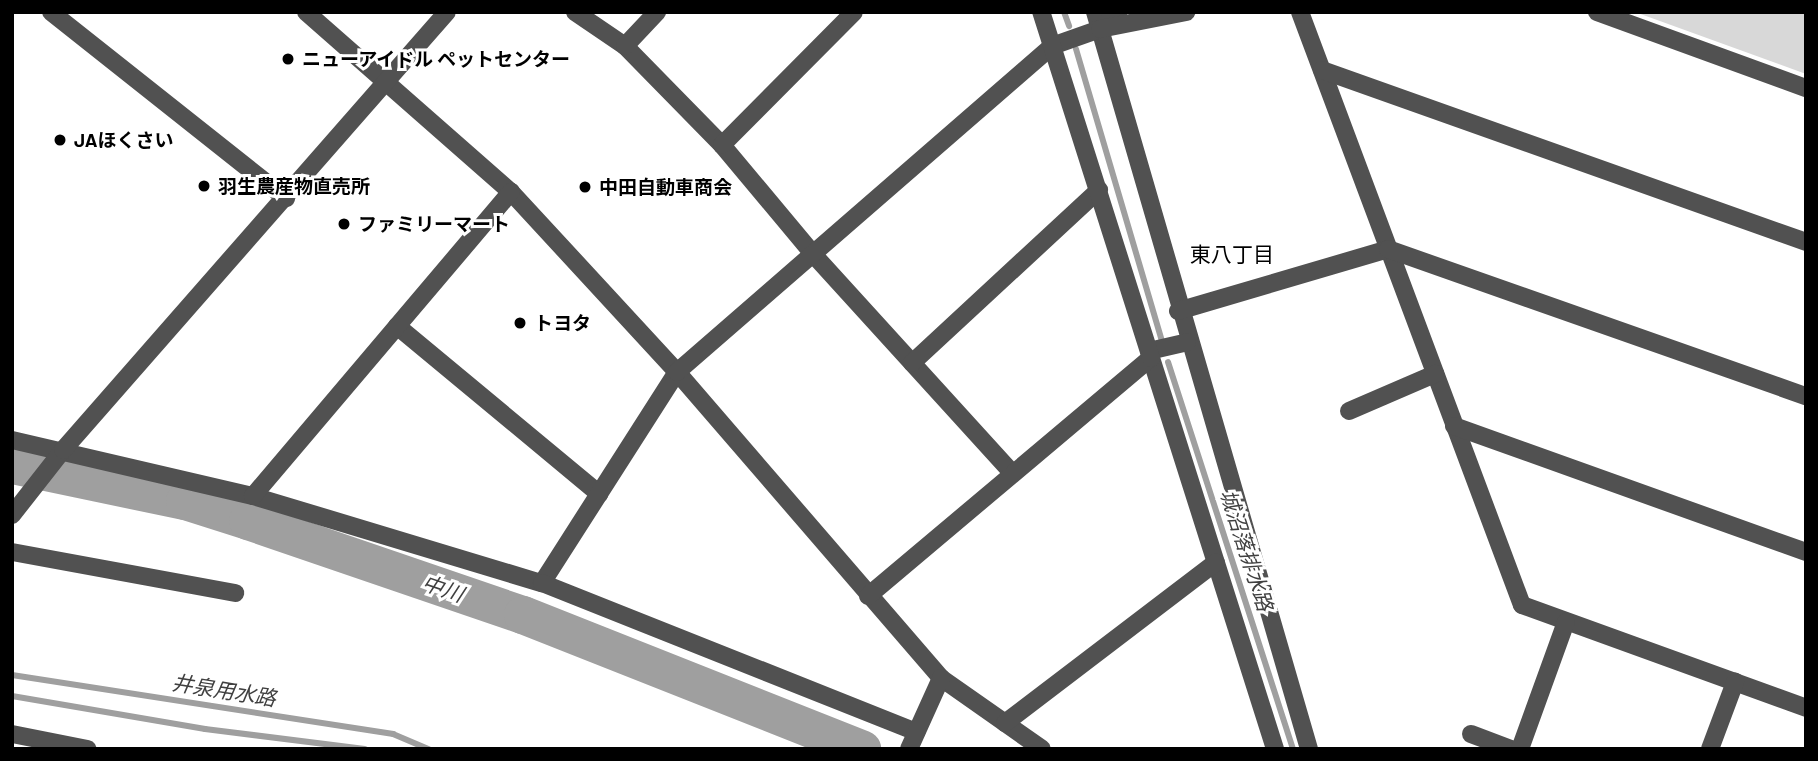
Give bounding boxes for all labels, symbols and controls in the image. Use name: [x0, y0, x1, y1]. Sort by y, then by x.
place label: ニューアイドル ペットセンター: [302, 48, 572, 70]
marker: ニューアイドル ペットセンター: [280, 51, 296, 67]
place label: JAほくさい: [74, 129, 173, 151]
marker: JAほくさい: [52, 132, 68, 148]
place label: 羽生農産物直売所: [218, 175, 370, 197]
place label: 中田自動車商会: [599, 176, 732, 198]
marker: 羽生農産物直売所: [196, 178, 212, 194]
marker: 中田自動車商会: [577, 179, 593, 195]
place label: ファミリーマート: [358, 213, 510, 235]
marker: ファミリーマート: [336, 216, 352, 232]
district label: 東八丁目: [1190, 241, 1274, 267]
place label: トヨタ: [534, 312, 591, 334]
marker: トヨタ: [512, 315, 528, 331]
water label: 城沼落排水路: [1216, 486, 1278, 614]
water label: 中川: [419, 569, 467, 607]
water label: 井泉用水路: [170, 669, 278, 711]

